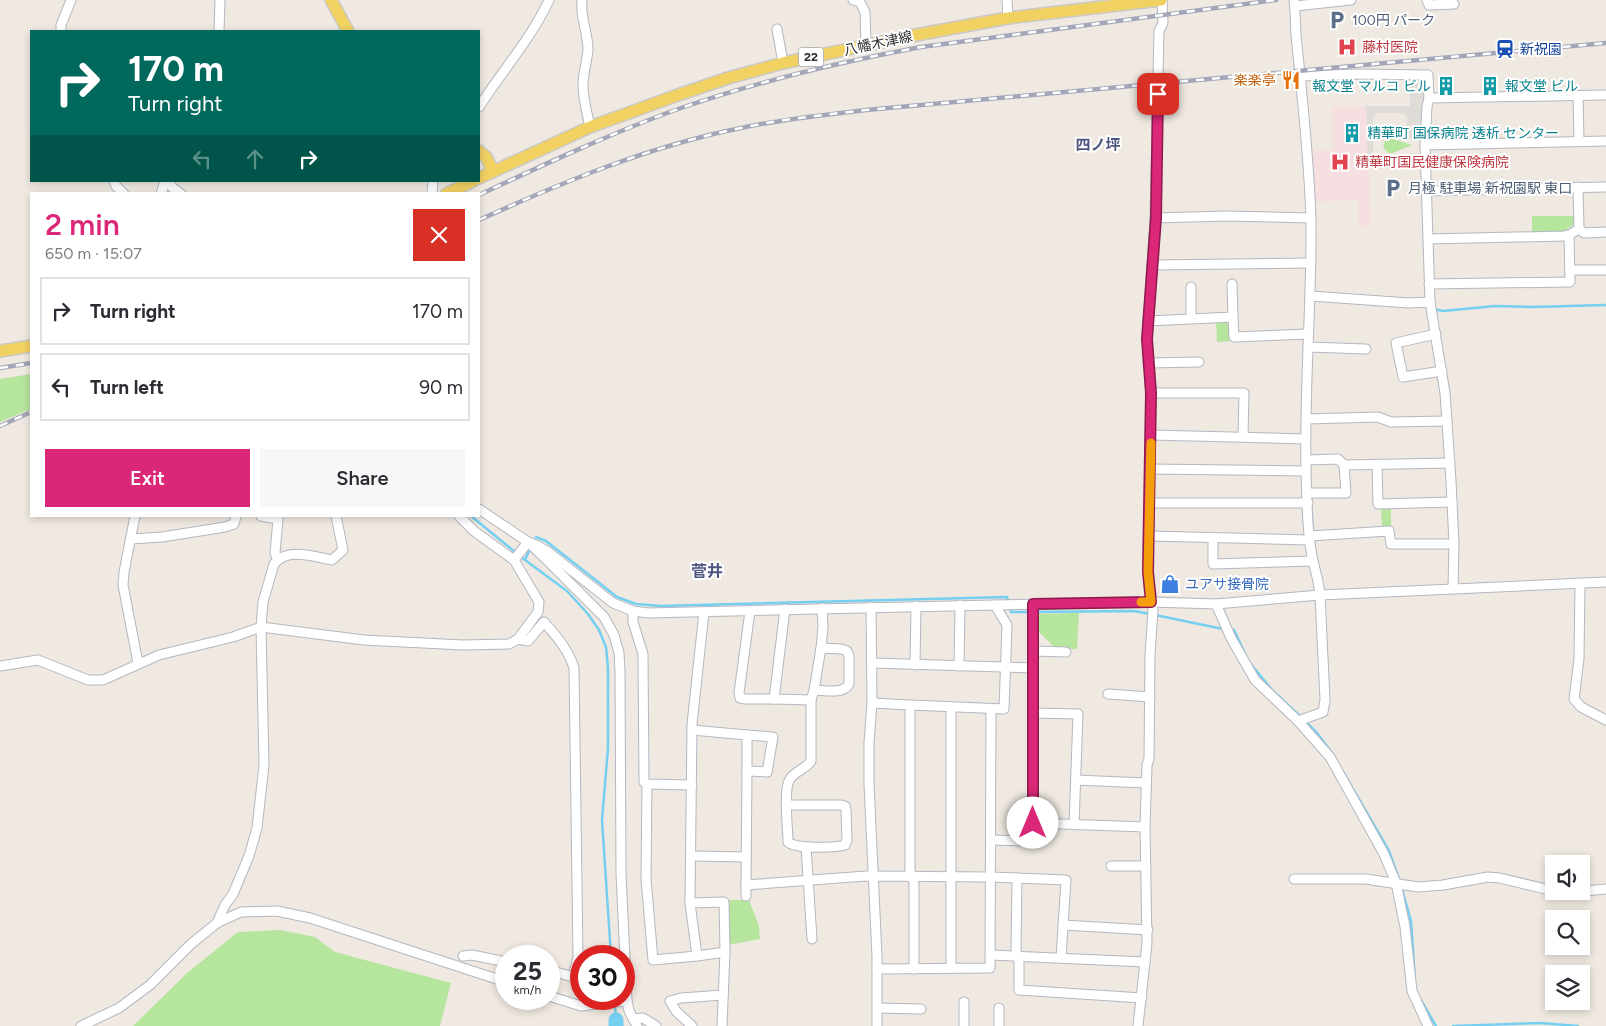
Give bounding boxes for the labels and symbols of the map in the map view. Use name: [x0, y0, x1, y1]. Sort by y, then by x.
parking icon: 100円 パーク: [1326, 9, 1348, 31]
place label: 100円 パーク: [1352, 12, 1435, 29]
street label: 八幡木津線: [842, 28, 914, 59]
hospital icon: 藤村医院: [1336, 36, 1358, 58]
station icon: 新祝園: [1494, 38, 1516, 60]
place label: 藤村医院: [1362, 39, 1418, 56]
place label: 新祝園: [1520, 41, 1562, 58]
road number: 22: [798, 48, 824, 66]
restaurant icon: 楽楽亭: [1280, 69, 1302, 91]
place label: 楽楽亭: [1234, 72, 1276, 89]
pin: [1137, 73, 1179, 115]
building icon: 報文堂 マルコ ビル: [1435, 75, 1457, 97]
building icon: 報文堂 ビル: [1479, 75, 1501, 97]
place label: 報文堂 マルコ ビル: [1312, 78, 1431, 95]
place label: 報文堂 ビル: [1505, 78, 1578, 95]
building icon: 精華町 国保病院 透析 センター: [1341, 122, 1363, 144]
place label: 精華町 国保病院 透析 センター: [1367, 125, 1559, 142]
district label: 四ノ坪: [1075, 136, 1121, 154]
hospital icon: 精華町国民健康保険病院: [1329, 151, 1351, 173]
place label: 精華町国民健康保険病院: [1355, 154, 1509, 171]
parking icon: 月極 駐車場 新祝園駅 東口: [1382, 177, 1404, 199]
place label: 月極 駐車場 新祝園駅 東口: [1408, 180, 1572, 197]
district label: 菅井: [691, 562, 723, 581]
shop icon: ユアサ接骨院: [1159, 573, 1181, 595]
place label: ユアサ接骨院: [1185, 576, 1269, 593]
position arrow: [1006, 796, 1058, 848]
speed limit sign: 30: [570, 945, 635, 1010]

